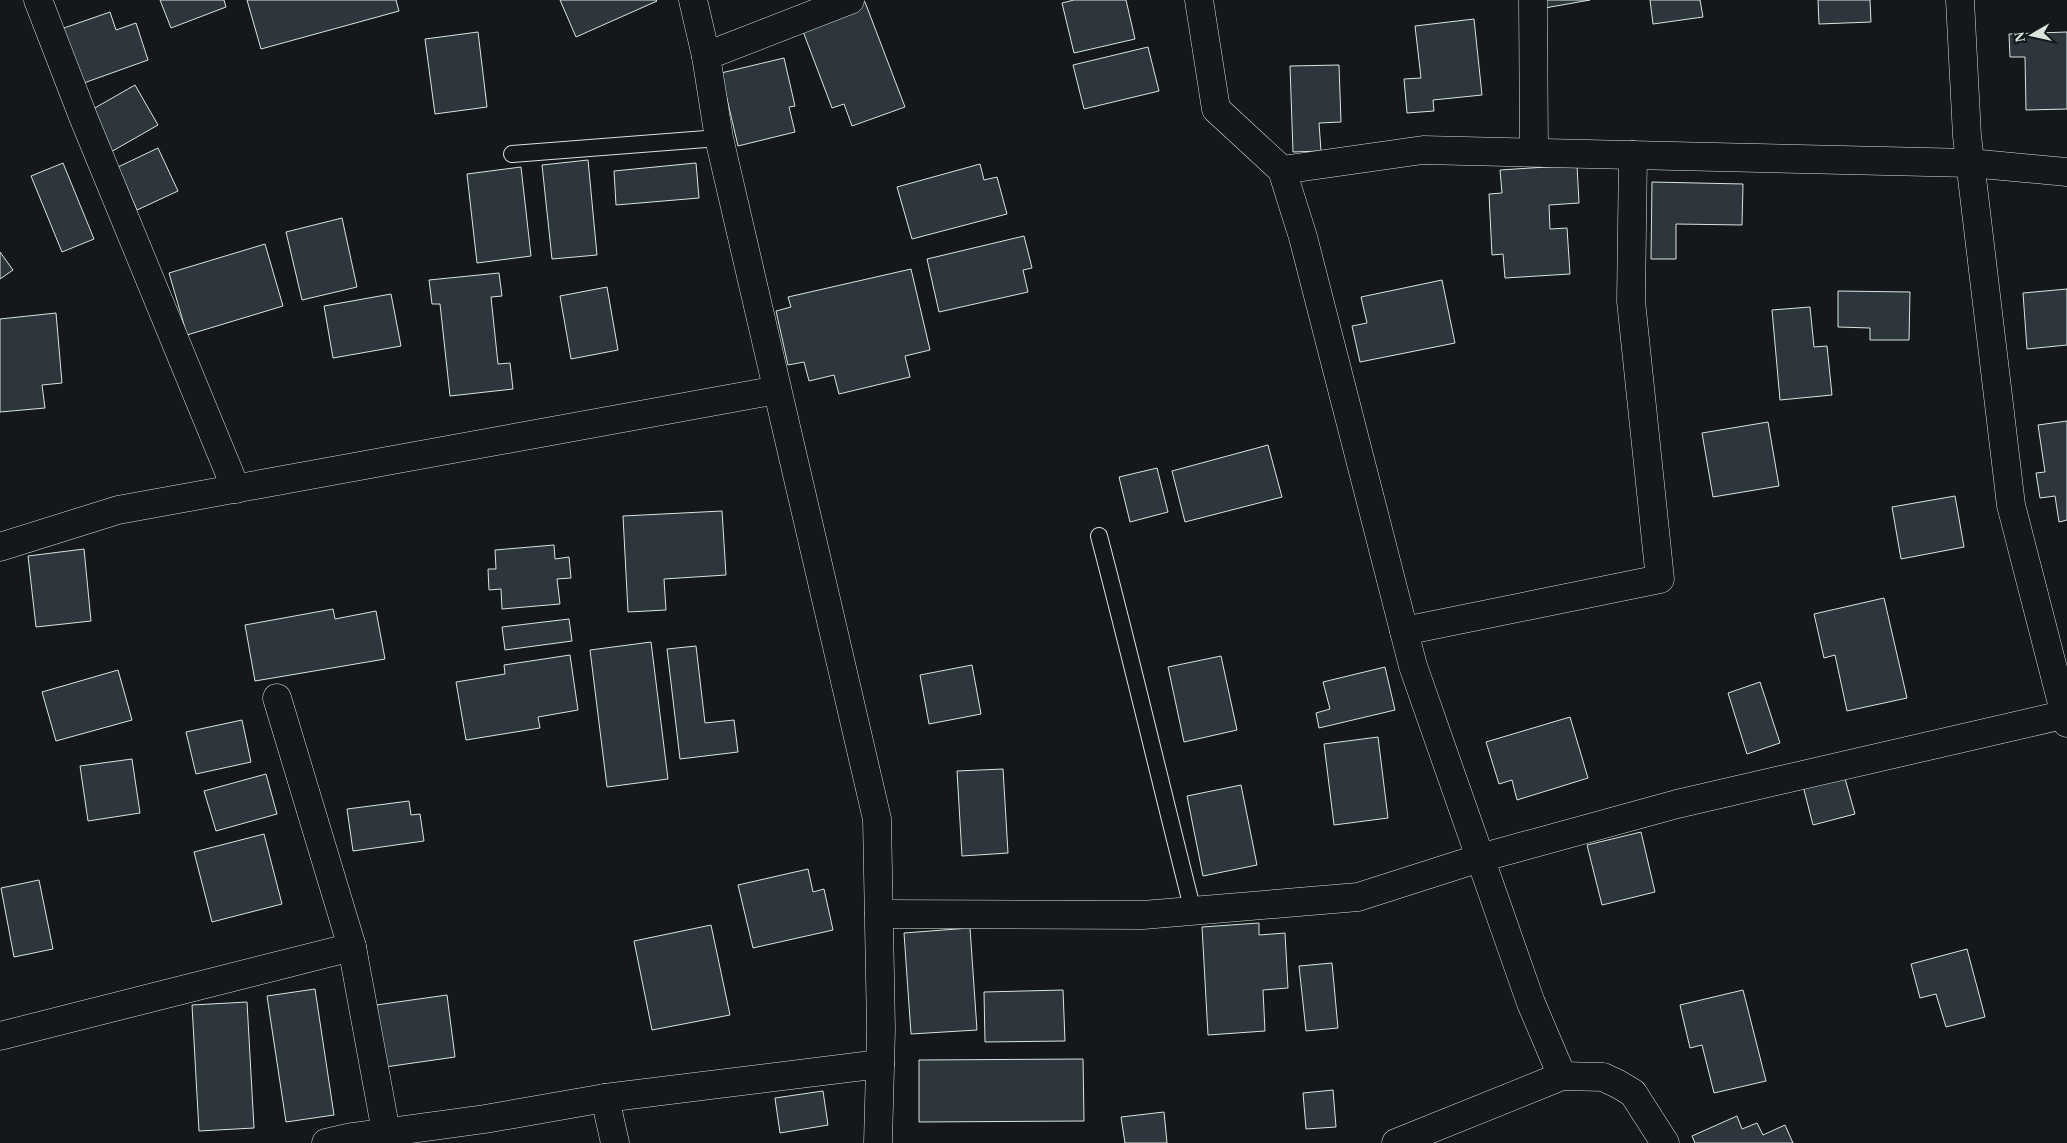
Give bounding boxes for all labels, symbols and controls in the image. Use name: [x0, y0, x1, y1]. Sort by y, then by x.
north arrow: [2007, 10, 2057, 60]
text: N: [2011, 31, 2028, 43]

